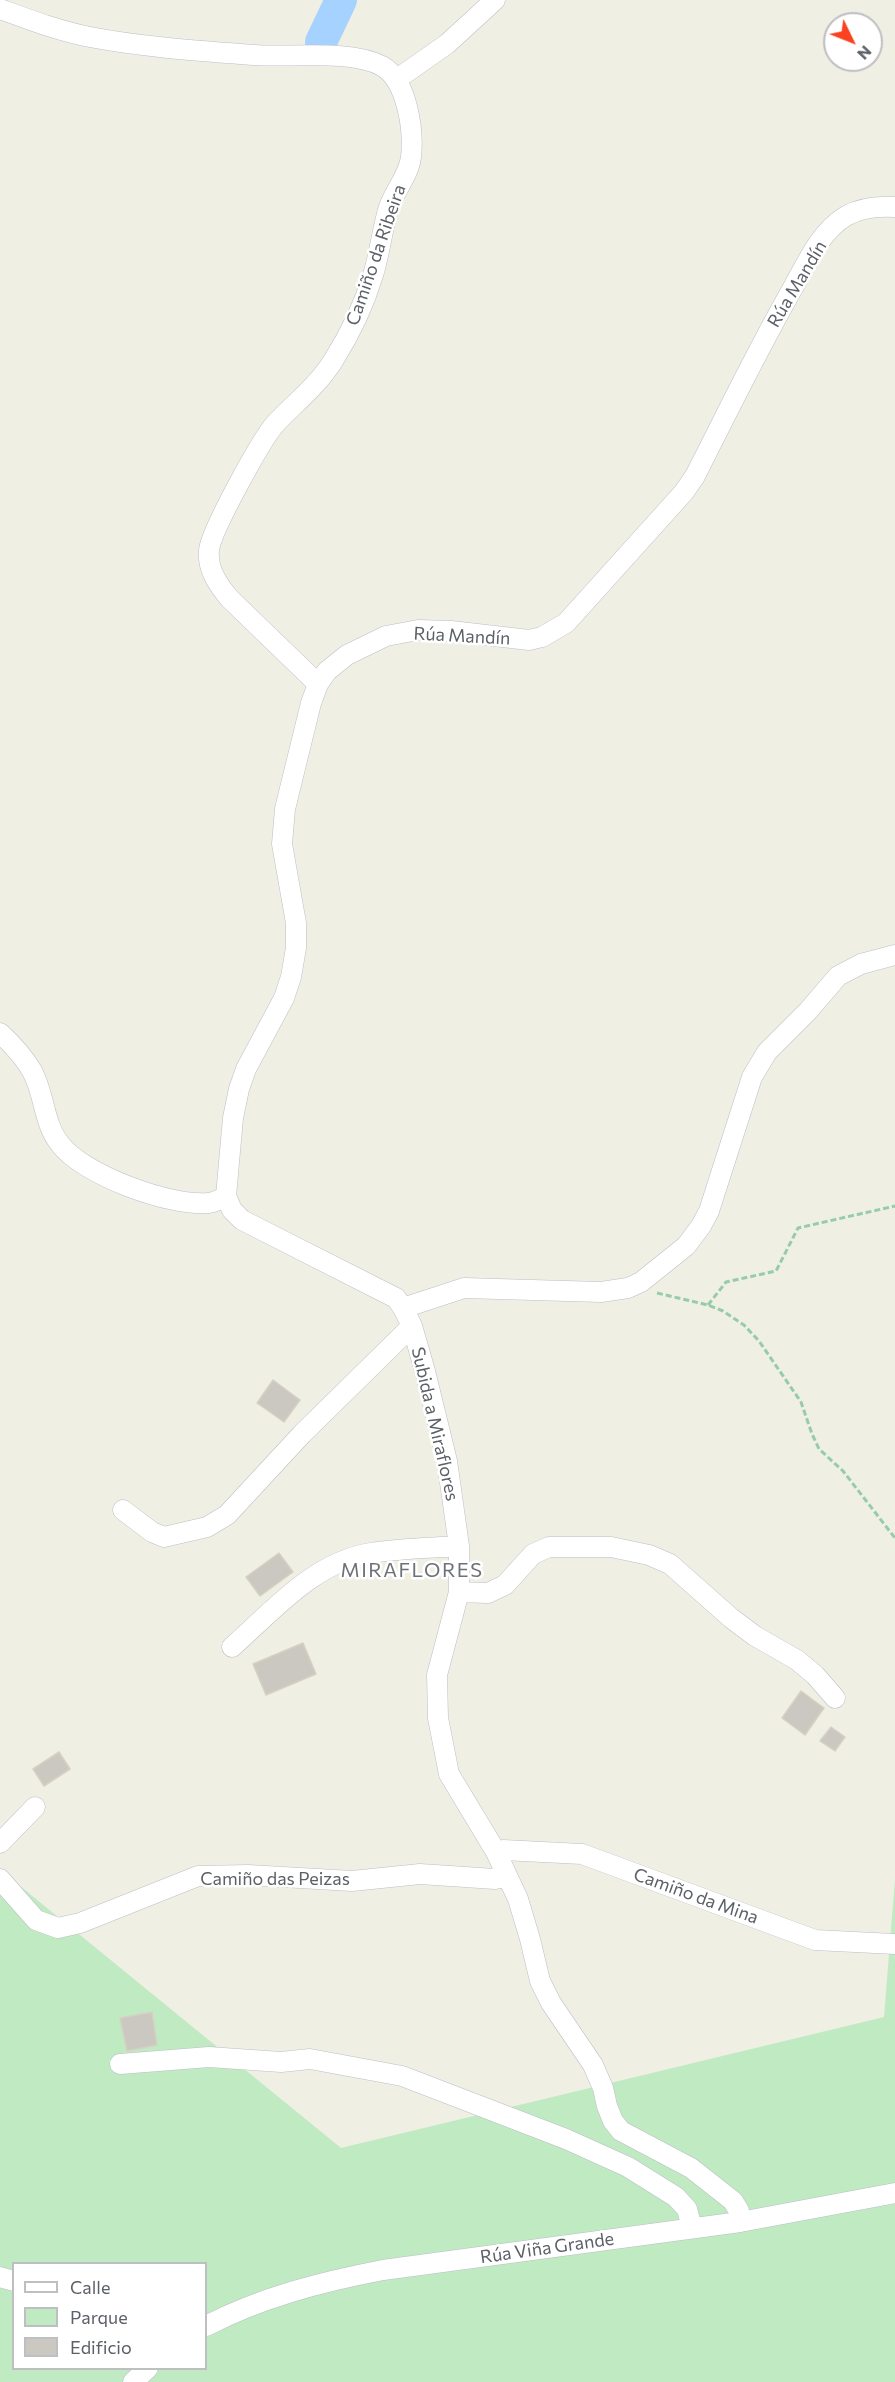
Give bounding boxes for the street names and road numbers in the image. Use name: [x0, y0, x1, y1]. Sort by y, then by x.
street label: Camiño da Ribeira: [342, 182, 410, 328]
street label: Rúa Mandín: [763, 237, 831, 331]
street label: Rúa Mandín: [413, 623, 511, 649]
street label: Subida a Miraflores: [407, 1345, 463, 1503]
street label: Camiño da Mina: [631, 1863, 761, 1929]
street label: Camiño das Peizas: [200, 1868, 350, 1890]
street label: Rúa Viña Grande: [479, 2228, 615, 2268]

